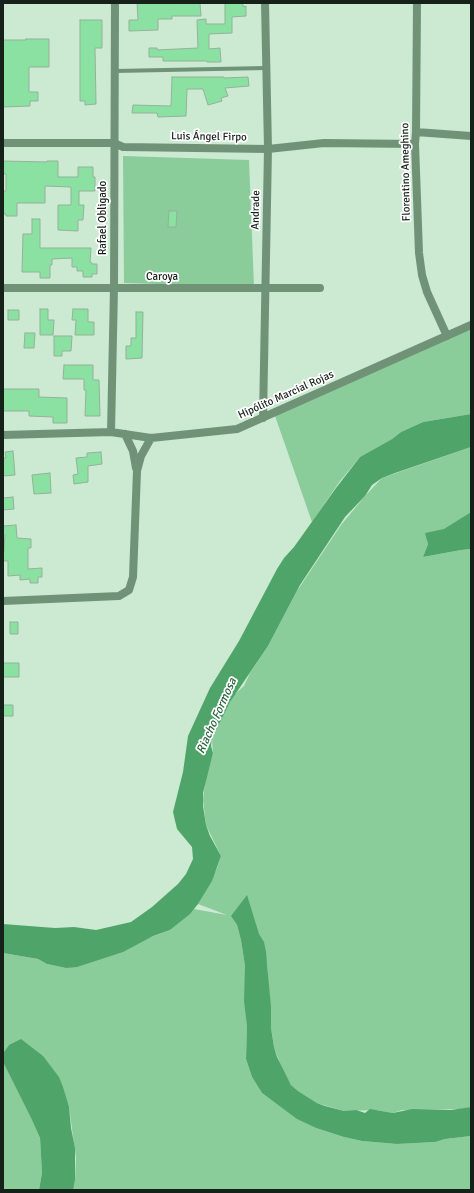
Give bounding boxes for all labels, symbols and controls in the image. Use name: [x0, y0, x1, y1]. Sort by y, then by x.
street label: Florentino Ameghino: [399, 123, 413, 221]
street label: Luis Ángel Firpo: [171, 130, 247, 144]
street label: Rafael Obligado: [96, 181, 110, 255]
street label: Andrade: [249, 190, 263, 230]
street label: Caroya: [146, 270, 178, 284]
street label: Hipólito Marcial Rojas: [236, 368, 336, 422]
water label: Riacho Formosa: [194, 676, 240, 756]

